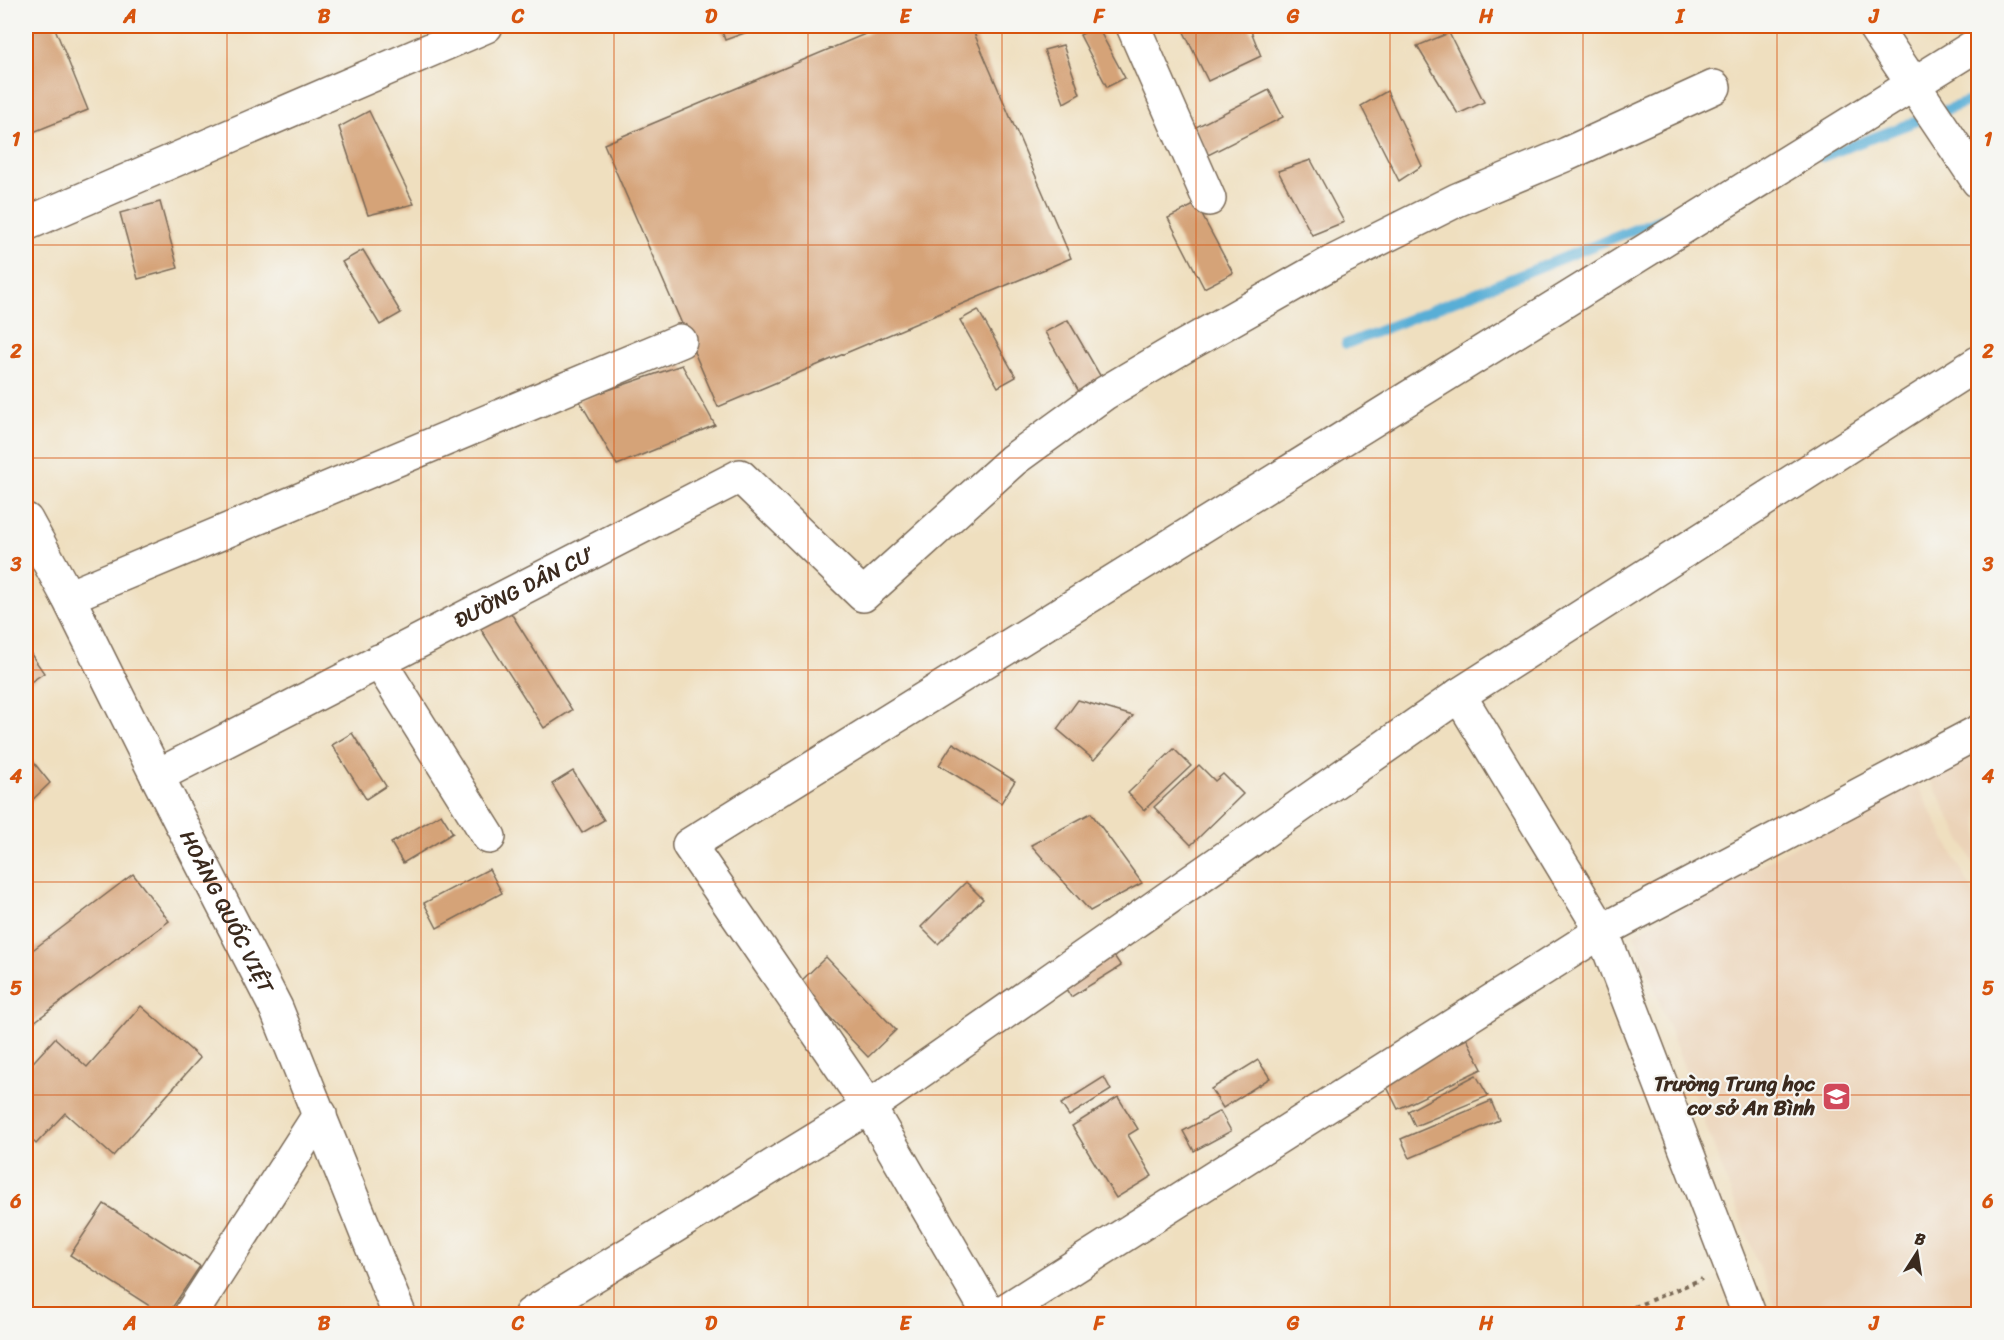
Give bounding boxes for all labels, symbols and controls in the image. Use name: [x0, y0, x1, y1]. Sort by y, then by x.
text: A: [122, 0, 137, 34]
text: B: [318, 0, 331, 34]
text: C: [511, 0, 525, 34]
text: D: [705, 0, 718, 34]
text: E: [899, 0, 912, 34]
text: F: [1093, 0, 1106, 34]
text: G: [1286, 0, 1300, 34]
text: H: [1478, 0, 1494, 34]
text: I: [1675, 0, 1686, 34]
text: J: [1868, 0, 1880, 34]
text: 1: [12, 122, 21, 157]
text: 1: [1984, 122, 1993, 157]
text: 2: [9, 334, 22, 369]
text: 2: [1981, 334, 1994, 369]
street label: ĐƯỜNG DÂN CƯ: [447, 535, 601, 639]
text: 3: [10, 547, 22, 582]
text: 3: [1982, 547, 1994, 582]
text: 4: [9, 759, 23, 794]
text: 4: [1981, 759, 1995, 794]
street label: HOÀNG QUỐC VIỆT: [169, 823, 285, 1001]
text: 5: [10, 971, 22, 1006]
text: 5: [1982, 971, 1994, 1006]
place label: Trường Trung học cơ sở An Bình: [1654, 1065, 1816, 1127]
school or university icon: Trường Trung học cơ sở An Bình: [1820, 1080, 1852, 1112]
text: 6: [9, 1184, 22, 1219]
text: 6: [1981, 1184, 1994, 1219]
north arrow: [1887, 1223, 1947, 1283]
text: B: [1912, 1224, 1929, 1254]
text: A: [122, 1306, 137, 1340]
text: B: [318, 1306, 331, 1340]
text: C: [511, 1306, 525, 1340]
text: D: [705, 1306, 718, 1340]
text: E: [899, 1306, 912, 1340]
text: F: [1093, 1306, 1106, 1340]
text: G: [1286, 1306, 1300, 1340]
text: H: [1478, 1306, 1494, 1340]
text: I: [1675, 1306, 1686, 1340]
text: J: [1868, 1306, 1880, 1340]

